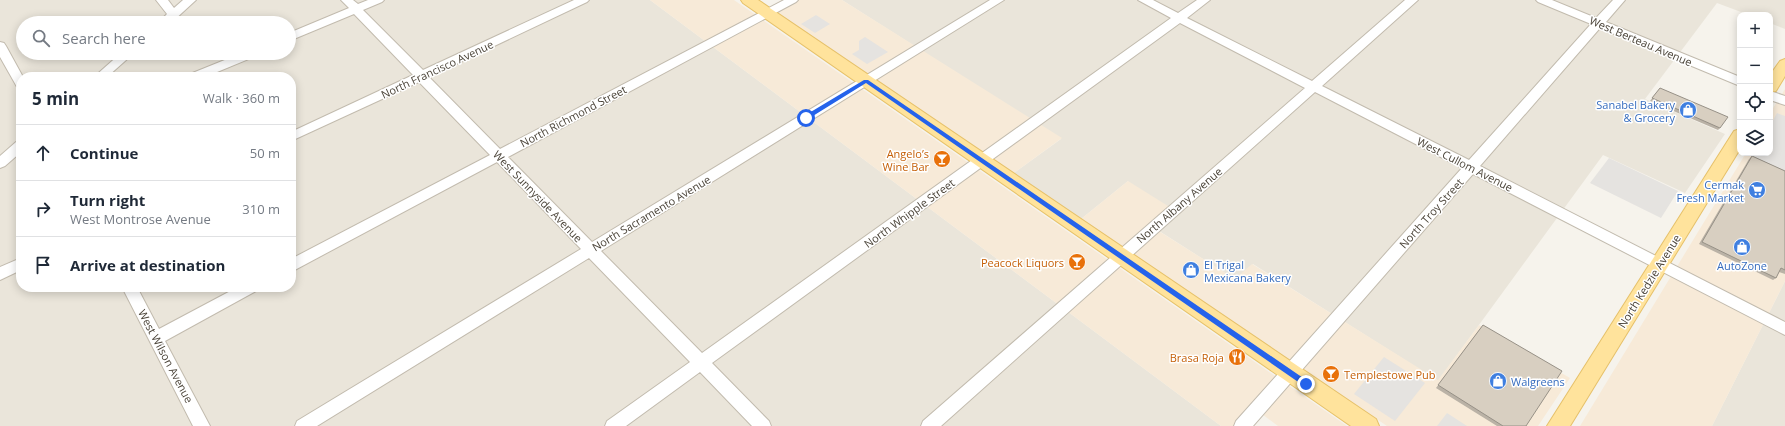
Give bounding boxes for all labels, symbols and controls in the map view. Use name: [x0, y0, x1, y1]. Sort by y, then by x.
map controls: [1737, 12, 1773, 156]
button: +: [1737, 12, 1773, 48]
street label: West Berteau Avenue: [1587, 13, 1695, 69]
search box: [16, 16, 296, 60]
icon: search: [30, 27, 52, 49]
text: Search here: [62, 28, 146, 48]
street label: North Francisco Avenue: [378, 36, 496, 102]
button: −: [1737, 48, 1773, 84]
street label: North Richmond Street: [517, 82, 629, 150]
button: locate: [1737, 84, 1773, 120]
text: 5 min: [32, 87, 79, 110]
text: Walk · 360 m: [203, 89, 280, 107]
place label: Sanabel Bakery & Grocery: [1596, 97, 1675, 125]
shop icon: Sanabel Bakery & Grocery: [1678, 100, 1698, 120]
route start: [797, 109, 815, 127]
button: layers: [1737, 120, 1773, 156]
street label: West Cullom Avenue: [1415, 133, 1515, 195]
icon: ahead: [32, 142, 54, 164]
text: Continue: [70, 143, 138, 163]
text: 50 m: [250, 144, 280, 162]
place label: Angelo’s Wine Bar: [883, 146, 929, 174]
street label: West Sunnyside Avenue: [490, 147, 586, 245]
bar icon: Angelo’s Wine Bar: [932, 149, 952, 169]
street label: North Albany Avenue: [1133, 164, 1225, 246]
street label: North Sacramento Avenue: [589, 172, 713, 254]
street label: North Whipple Street: [861, 175, 957, 251]
street label: North Troy Street: [1396, 175, 1466, 251]
place label: Cermak Fresh Market: [1676, 177, 1744, 205]
supermarket icon: Cermak Fresh Market: [1747, 180, 1767, 200]
text: Turn right: [70, 190, 145, 210]
icon: right: [32, 198, 54, 220]
text: 310 m: [242, 200, 280, 218]
text: West Montrose Avenue: [70, 210, 211, 228]
street label: North Kedzie Avenue: [1614, 231, 1684, 331]
shop icon: AutoZone: [1732, 237, 1752, 257]
bar icon: Peacock Liquors: [1067, 252, 1087, 272]
icon: arrive: [32, 254, 54, 276]
text: Arrive at destination: [70, 255, 225, 275]
place label: Peacock Liquors: [981, 255, 1064, 270]
place label: El Trigal Mexicana Bakery: [1204, 257, 1291, 285]
place label: AutoZone: [1717, 258, 1767, 273]
shop icon: El Trigal Mexicana Bakery: [1181, 260, 1201, 280]
street label: West Wilson Avenue: [135, 307, 197, 405]
restaurant icon: Brasa Roja: [1227, 347, 1247, 367]
place label: Brasa Roja: [1170, 350, 1224, 365]
bar icon: Templestowe Pub: [1321, 364, 1341, 384]
place label: Templestowe Pub: [1344, 367, 1436, 382]
shop icon: Walgreens: [1488, 371, 1508, 391]
place label: Walgreens: [1511, 374, 1565, 389]
route end: [1297, 375, 1315, 393]

